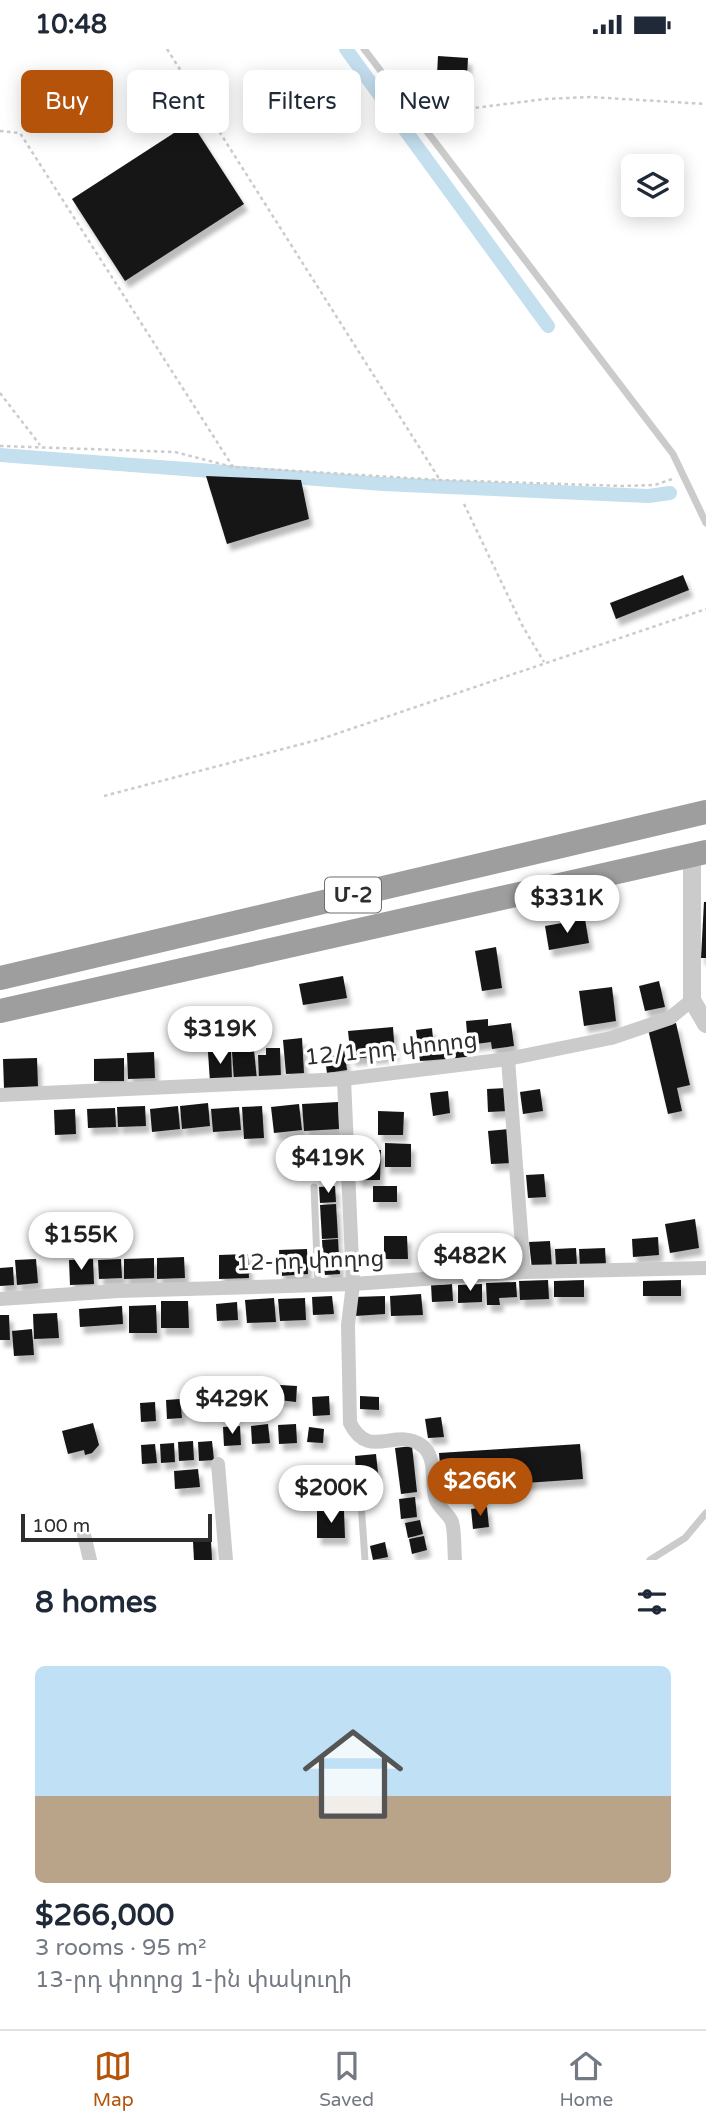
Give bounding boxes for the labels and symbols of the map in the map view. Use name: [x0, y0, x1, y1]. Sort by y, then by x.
pin: $331K: [518, 875, 616, 935]
road number: Մ-2: [325, 877, 381, 913]
pin: $319K: [171, 1007, 269, 1066]
street label: 12/1-րդ փողոց: [303, 1026, 479, 1072]
pin: $419K: [279, 1135, 377, 1195]
pin: $155K: [32, 1213, 130, 1272]
pin: $482K: [421, 1233, 519, 1293]
street label: 12-րդ փողոց: [235, 1244, 385, 1278]
pin: $429K: [183, 1377, 281, 1436]
pin: $266K: [431, 1459, 529, 1518]
pin: $200K: [282, 1465, 380, 1525]
scale bar: [21, 1511, 212, 1543]

